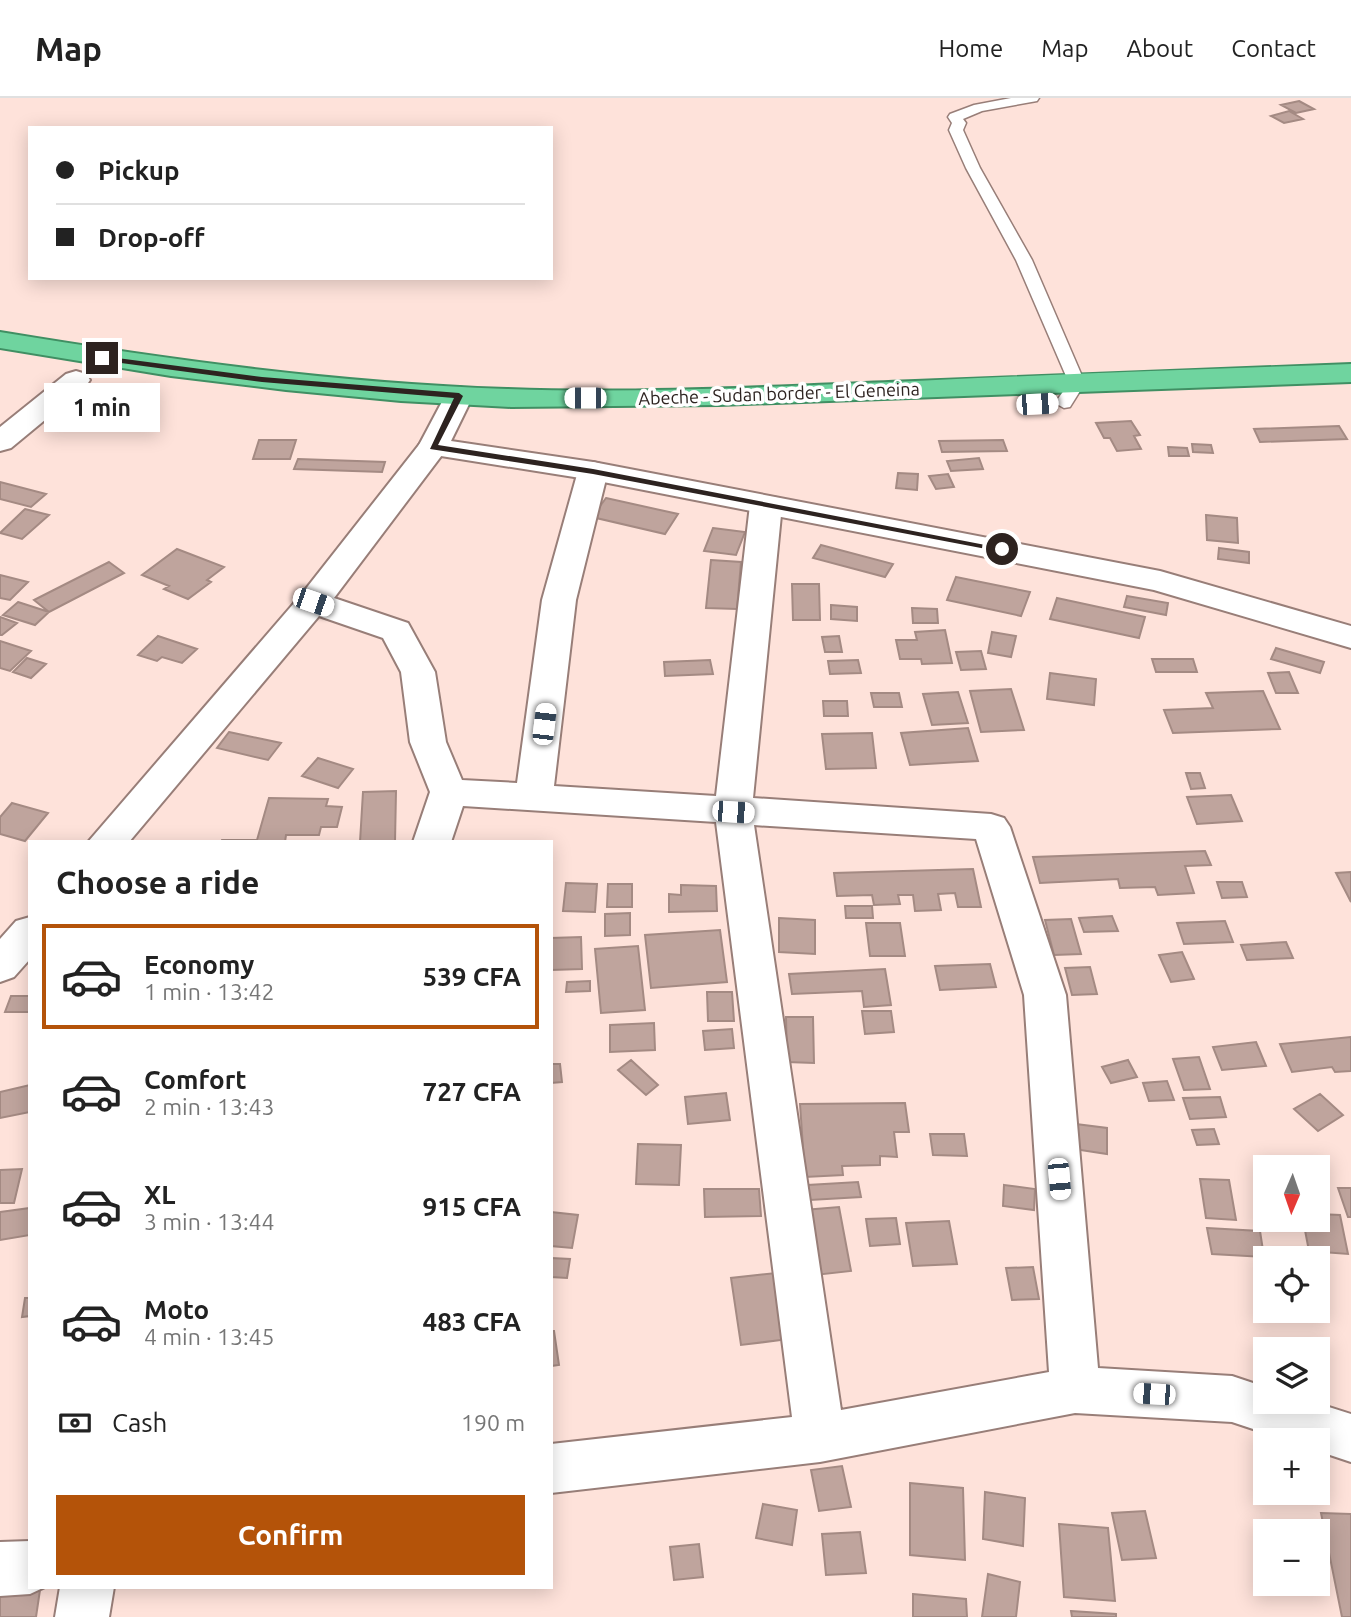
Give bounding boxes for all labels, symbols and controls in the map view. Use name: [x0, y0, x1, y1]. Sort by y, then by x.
text: Map: [35, 30, 102, 67]
text: Home: [938, 35, 1003, 62]
text: Map: [1041, 35, 1088, 62]
text: About: [1126, 35, 1193, 62]
text: Contact: [1231, 35, 1316, 62]
text: Pickup: [98, 156, 180, 185]
text: Drop-off: [98, 223, 205, 252]
route end: [86, 342, 118, 374]
street label: Abeche - Sudan border - El Geneina: [638, 378, 920, 408]
callout: 1 min: [44, 382, 160, 432]
car: [565, 388, 607, 409]
car: [1016, 392, 1059, 416]
text: 1 min: [73, 395, 131, 420]
route start: [986, 533, 1018, 565]
car: [290, 585, 337, 619]
car: [532, 702, 557, 746]
car: [712, 800, 755, 824]
text: Choose a ride: [56, 864, 259, 900]
icon: car: [60, 945, 123, 1008]
text: Economy: [144, 950, 254, 979]
text: 539 CFA: [423, 962, 521, 991]
text: 1 min · 13:42: [144, 979, 275, 1004]
icon: car: [60, 1060, 123, 1123]
text: Comfort: [144, 1065, 247, 1094]
text: 727 CFA: [423, 1077, 521, 1106]
text: 2 min · 13:43: [144, 1094, 275, 1119]
north arrow: [1253, 1155, 1330, 1232]
map controls: [1253, 1155, 1330, 1596]
car: [1047, 1157, 1072, 1201]
icon: car: [60, 1175, 123, 1238]
text: XL: [144, 1180, 175, 1209]
text: 915 CFA: [423, 1192, 521, 1221]
text: 3 min · 13:44: [144, 1209, 275, 1234]
button: locate: [1253, 1246, 1330, 1323]
icon: car: [60, 1290, 123, 1353]
text: Moto: [144, 1295, 209, 1324]
text: 483 CFA: [423, 1307, 521, 1336]
text: 4 min · 13:45: [144, 1324, 275, 1349]
button: layers: [1253, 1337, 1330, 1414]
car: [1133, 1382, 1176, 1406]
icon: cash: [56, 1404, 94, 1442]
text: Cash: [112, 1408, 167, 1437]
text: 190 m: [461, 1410, 525, 1435]
button: +: [1253, 1428, 1330, 1505]
button: Confirm: [56, 1495, 525, 1575]
button: −: [1253, 1519, 1330, 1596]

